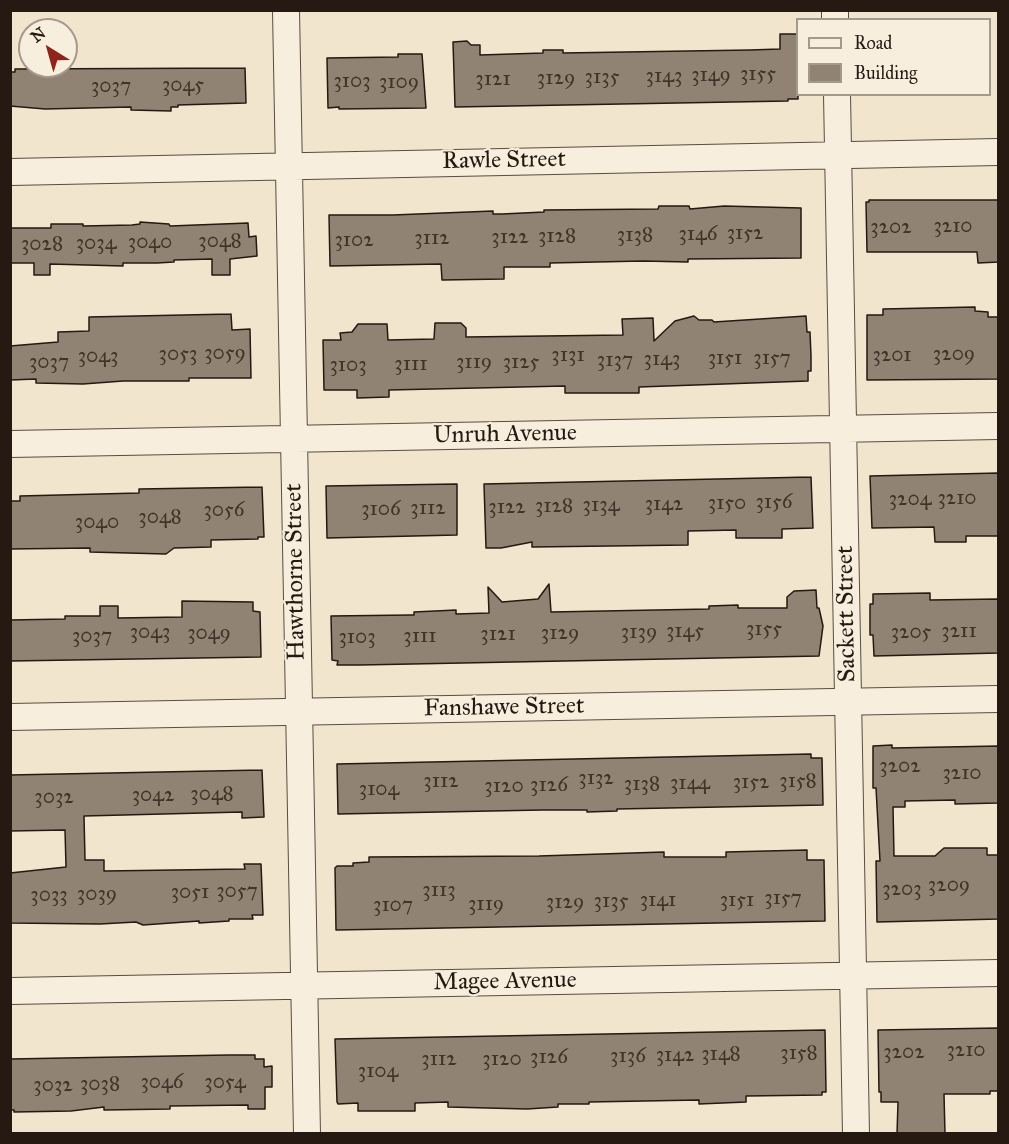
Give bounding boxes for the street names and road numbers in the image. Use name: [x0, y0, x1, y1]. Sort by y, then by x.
street label: Rawle Street: [442, 146, 566, 176]
street label: Unruh Avenue: [433, 419, 577, 451]
street label: Hawthorne Street: [280, 483, 312, 661]
street label: Sackett Street: [831, 545, 863, 683]
street label: Fanshawe Street: [423, 692, 585, 724]
street label: Magee Avenue: [433, 966, 577, 998]

